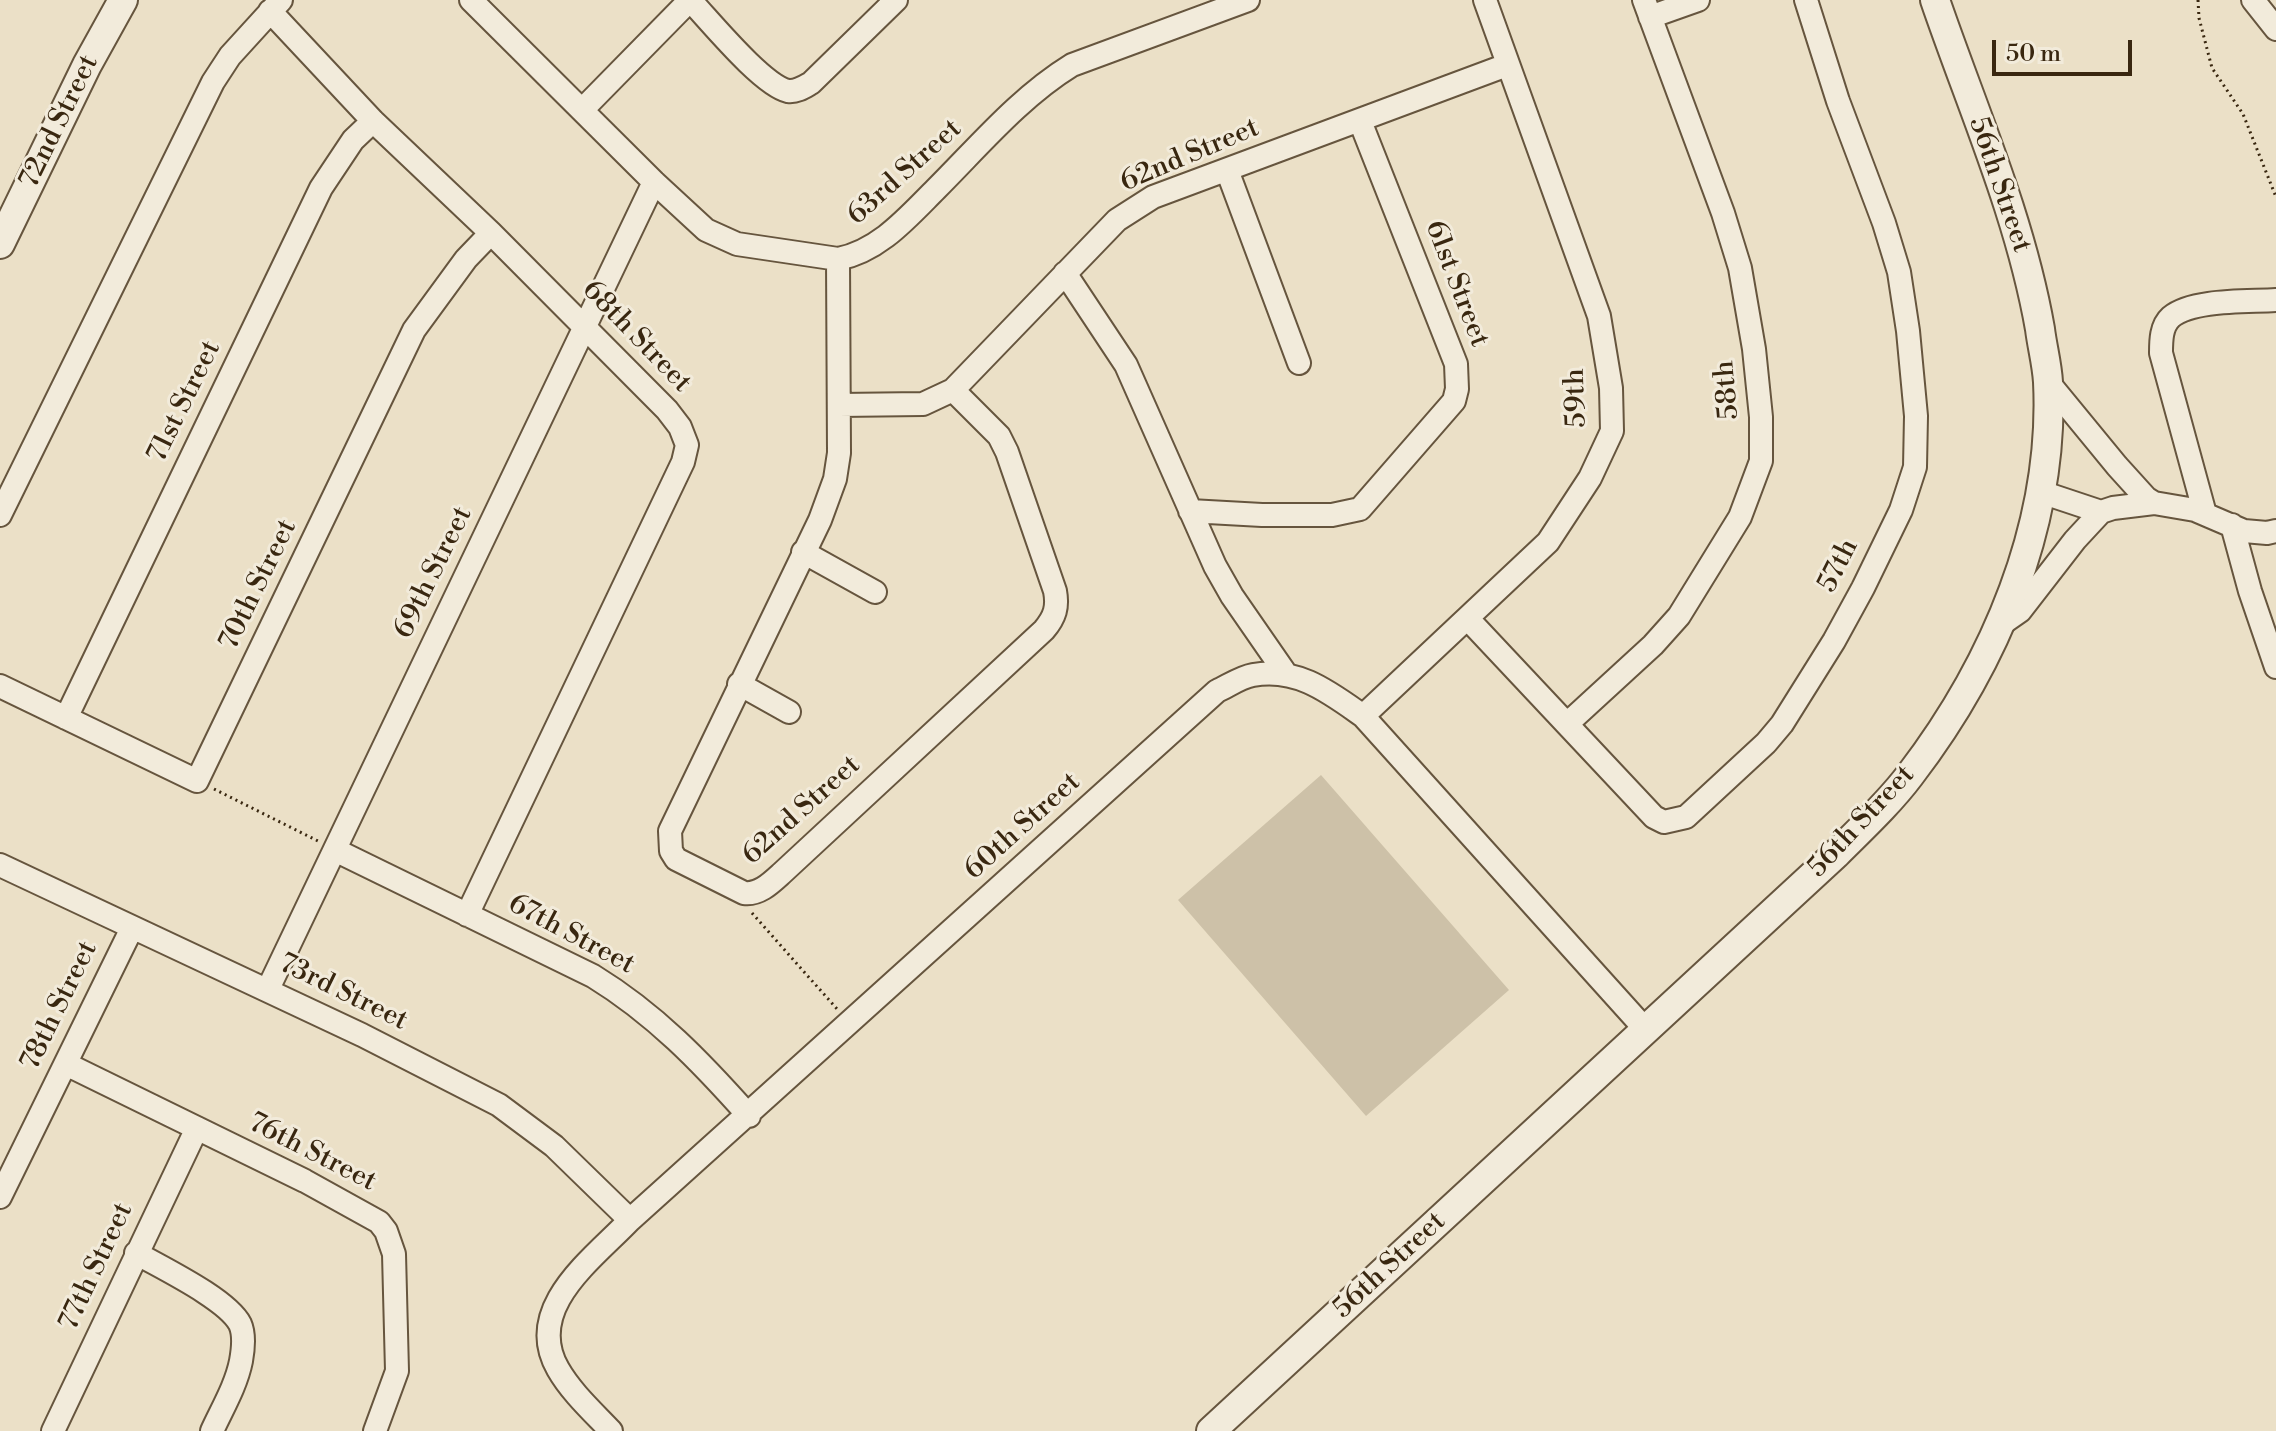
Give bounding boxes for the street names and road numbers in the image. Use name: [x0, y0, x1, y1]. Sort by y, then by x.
street label: 72nd Street: [13, 50, 107, 194]
street label: 62nd Street: [1116, 112, 1264, 200]
street label: 63rd Street: [841, 113, 969, 233]
street label: 56th Street: [1960, 113, 2038, 257]
street label: 61st Street: [1417, 216, 1495, 352]
street label: 68th Street: [574, 274, 698, 400]
street label: 71st Street: [141, 336, 229, 468]
street label: 58th: [1709, 359, 1747, 421]
street label: 59th: [1559, 368, 1595, 428]
street label: 69th Street: [388, 502, 480, 644]
street label: 70th Street: [213, 514, 305, 656]
street label: 57th: [1811, 534, 1867, 598]
street label: 62nd Street: [736, 749, 868, 873]
street label: 56th Street: [1802, 759, 1922, 885]
street label: 60th Street: [958, 766, 1088, 888]
street label: 67th Street: [502, 888, 640, 982]
street label: 78th Street: [14, 936, 106, 1076]
street label: 73rd Street: [273, 947, 413, 1039]
street label: 76th Street: [242, 1106, 382, 1200]
street label: 77th Street: [53, 1198, 141, 1336]
street label: 56th Street: [1327, 1206, 1453, 1326]

